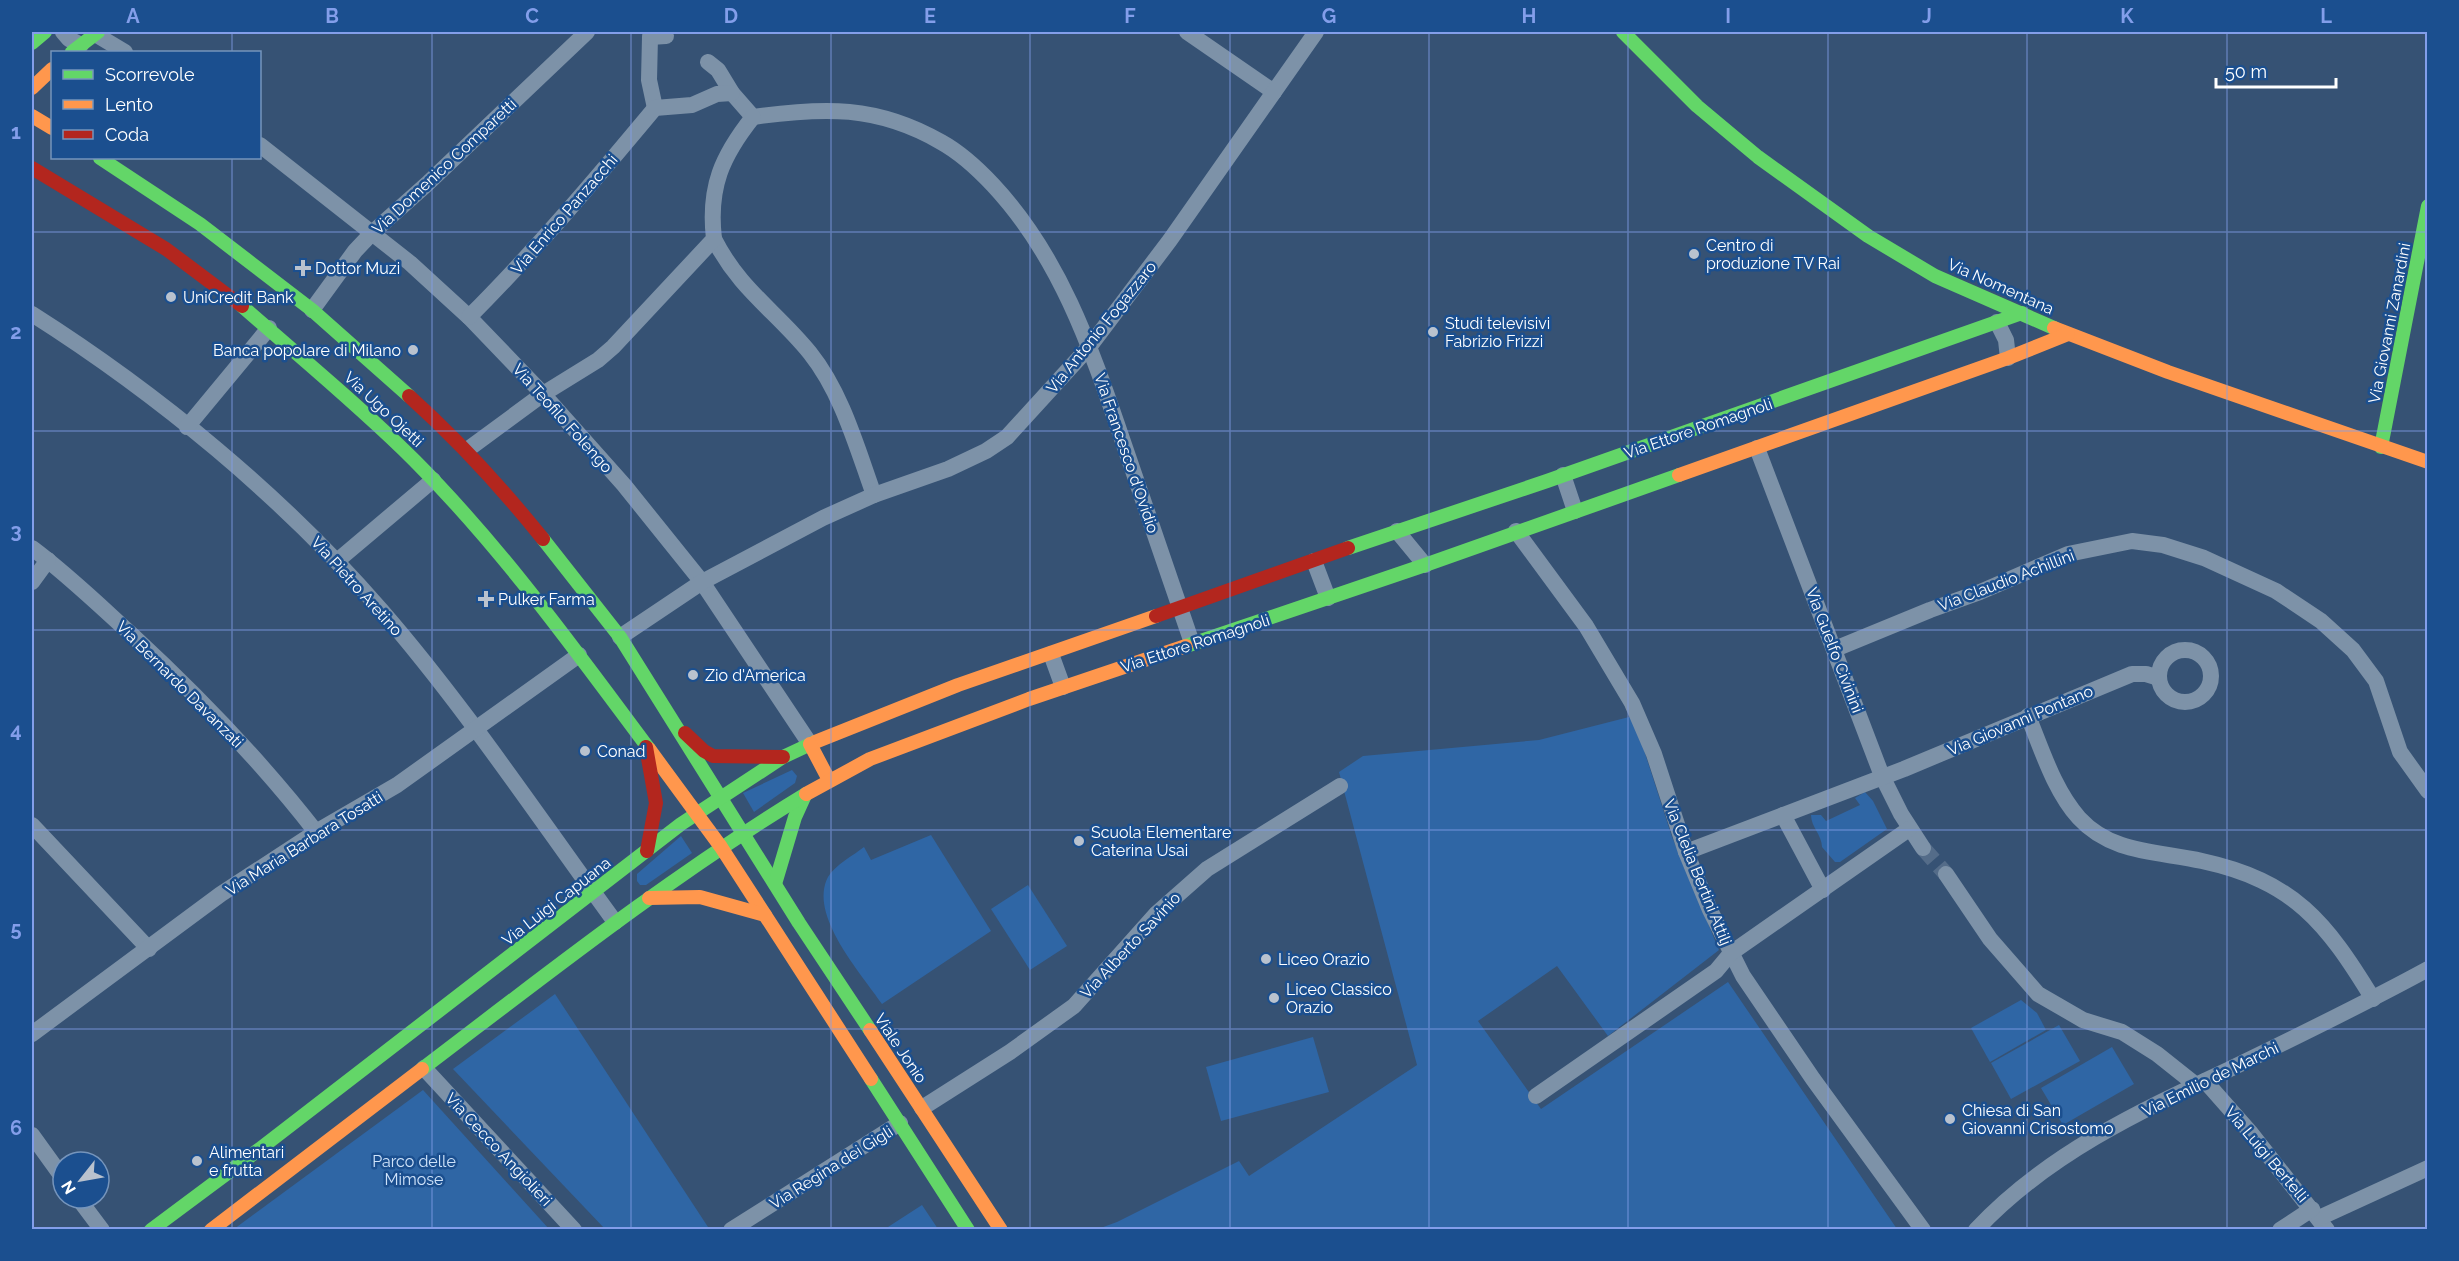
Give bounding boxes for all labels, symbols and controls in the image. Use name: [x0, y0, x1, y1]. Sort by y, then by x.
text: A: [126, 4, 140, 28]
text: B: [325, 4, 339, 28]
text: C: [525, 4, 539, 28]
text: D: [724, 4, 738, 28]
text: E: [924, 4, 936, 28]
text: F: [1124, 4, 1136, 28]
text: G: [1322, 4, 1336, 28]
text: H: [1522, 4, 1536, 28]
text: I: [1725, 4, 1731, 28]
text: J: [1922, 4, 1932, 28]
text: K: [2120, 4, 2134, 28]
text: L: [2320, 4, 2332, 28]
legend: [51, 51, 261, 159]
scale bar: [2216, 51, 2336, 89]
text: 50 m: [2225, 61, 2267, 82]
text: Scorrevole: [105, 64, 195, 85]
text: Lento: [105, 94, 153, 115]
street label: Via Domenico Comparetti: [368, 95, 520, 238]
text: 1: [11, 120, 21, 144]
text: Coda: [105, 124, 149, 145]
street label: Via Enrico Panzacchi: [507, 151, 622, 278]
place label: Centro di produzione TV Rai: [1706, 236, 1840, 273]
street label: Via Giovanni Zanardini: [2365, 241, 2414, 405]
marker: Centro di produzione TV Rai: [1687, 247, 1701, 261]
street label: Via Nomentana: [1945, 255, 2057, 318]
street label: Via Antonio Fogazzaro: [1042, 258, 1160, 397]
place label: Dottor Muzi: [315, 259, 400, 278]
marker: Dottor Muzi: [296, 261, 310, 275]
place label: UniCredit Bank: [183, 288, 294, 307]
marker: UniCredit Bank: [164, 290, 178, 304]
place label: Studi televisivi Fabrizio Frizzi: [1445, 314, 1550, 351]
text: 2: [10, 320, 22, 344]
marker: Studi televisivi Fabrizio Frizzi: [1426, 325, 1440, 339]
place label: Banca popolare di Milano: [213, 341, 401, 360]
marker: Banca popolare di Milano: [406, 343, 420, 357]
street label: Via Teofilo Folengo: [509, 360, 617, 477]
street label: Via Ugo Ojetti: [340, 368, 427, 451]
street label: Via Francesco d'Ovidio: [1090, 371, 1163, 536]
street label: Via Ettore Romagnoli: [1622, 394, 1775, 463]
text: 3: [10, 519, 22, 543]
street label: Via Pietro Aretino: [307, 533, 406, 640]
street label: Via Claudio Achillini: [1935, 546, 2077, 615]
street label: Via Guelfo Civinini: [1802, 585, 1867, 715]
place label: Pulker Farma: [498, 590, 595, 609]
marker: Pulker Farma: [479, 592, 493, 606]
street label: Via Ettore Romagnoli: [1118, 610, 1272, 677]
street label: Via Bernardo Davanzati: [112, 617, 247, 752]
place label: Zio d'America: [705, 666, 806, 685]
marker: Zio d'America: [686, 668, 700, 682]
street label: Via Giovanni Pontano: [1945, 681, 2096, 760]
text: 4: [10, 718, 22, 742]
place label: Conad: [597, 742, 646, 761]
marker: Conad: [578, 744, 592, 758]
street label: Via Maria Barbara Tosatti: [222, 787, 386, 900]
street label: Via Clelia Bertini Attilj: [1659, 796, 1736, 948]
place label: Scuola Elementare Caterina Usai: [1091, 823, 1231, 860]
marker: Scuola Elementare Caterina Usai: [1072, 834, 1086, 848]
street label: Via Luigi Capuana: [498, 853, 614, 950]
street label: Via Alberto Savinio: [1076, 888, 1184, 1002]
text: 5: [10, 917, 22, 941]
place label: Liceo Orazio: [1278, 950, 1370, 969]
marker: Liceo Orazio: [1259, 952, 1273, 966]
place label: Liceo Classico Orazio: [1286, 980, 1392, 1017]
marker: Liceo Classico Orazio: [1267, 991, 1281, 1005]
street label: Viale Jonio: [870, 1010, 931, 1087]
street label: Via Emilio de Marchi: [2139, 1038, 2282, 1121]
street label: Via Cecco Angiolieri: [441, 1089, 556, 1210]
place label: Chiesa di San Giovanni Crisostomo: [1962, 1101, 2113, 1138]
street label: Via Luigi Bertelli: [2221, 1102, 2312, 1206]
marker: Chiesa di San Giovanni Crisostomo: [1943, 1112, 1957, 1126]
text: 6: [10, 1116, 22, 1140]
street label: Via Regina dei Gigli: [766, 1122, 896, 1213]
place label: Alimentari e frutta: [209, 1143, 284, 1180]
north arrow: [51, 1150, 111, 1210]
park label: Parco delle Mimose: [372, 1152, 456, 1189]
marker: Alimentari e frutta: [190, 1154, 204, 1168]
text: N: [57, 1177, 80, 1198]

